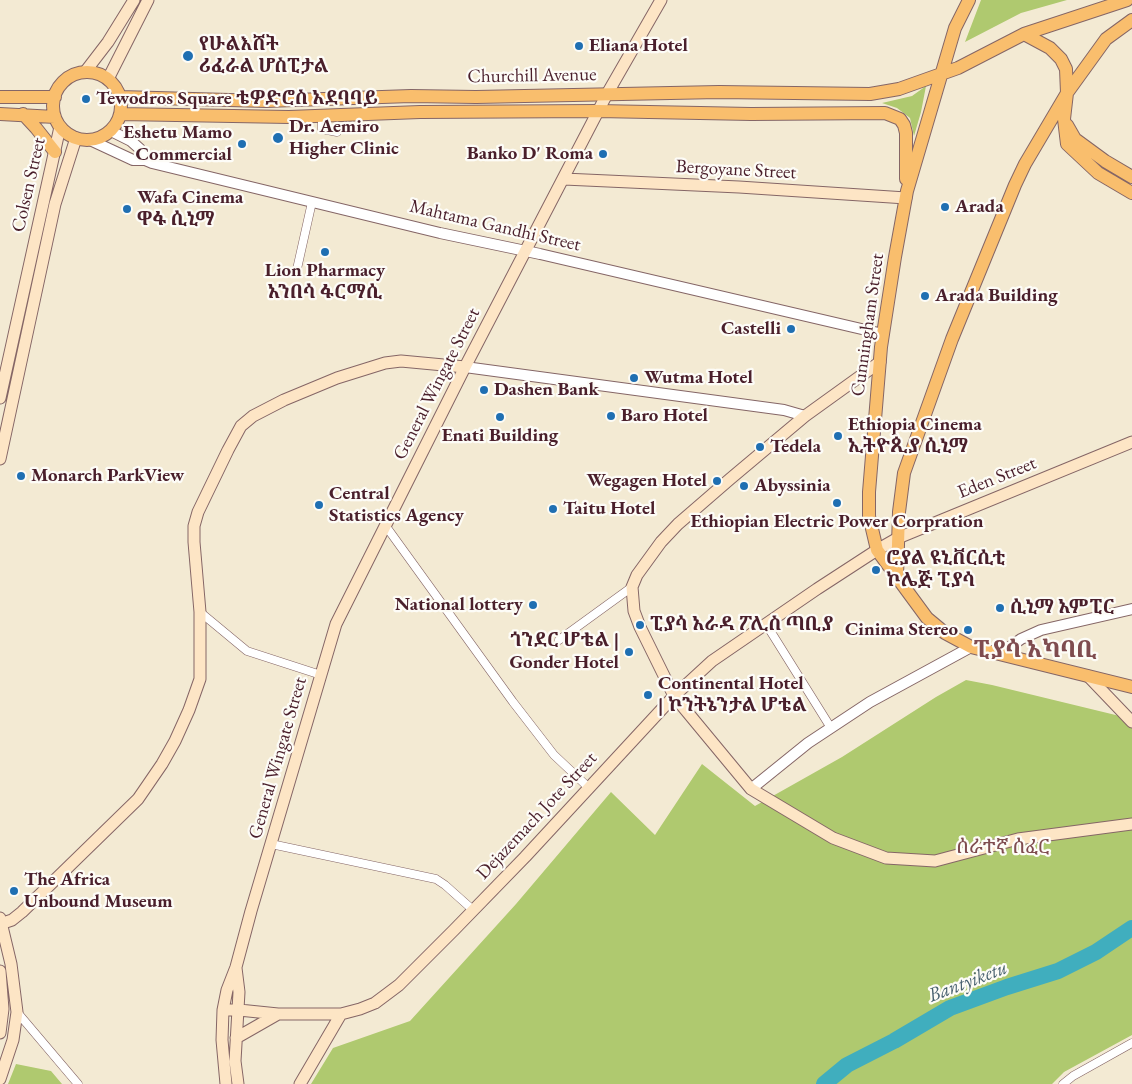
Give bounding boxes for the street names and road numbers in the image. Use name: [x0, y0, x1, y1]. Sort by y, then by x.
street label: Churchill Avenue: [467, 63, 597, 89]
street label: Colsen Street: [7, 136, 51, 234]
street label: Bergoyane Street: [675, 155, 797, 185]
street label: Mahtama Gandhi Street: [407, 195, 583, 257]
street label: Cunningham Street: [847, 252, 889, 398]
street label: General Wingate Street: [389, 304, 485, 464]
street label: Eden Street: [954, 452, 1040, 504]
street label: General Wingate Street: [244, 674, 312, 842]
street label: Dejazemach Jote Street: [472, 747, 602, 885]

